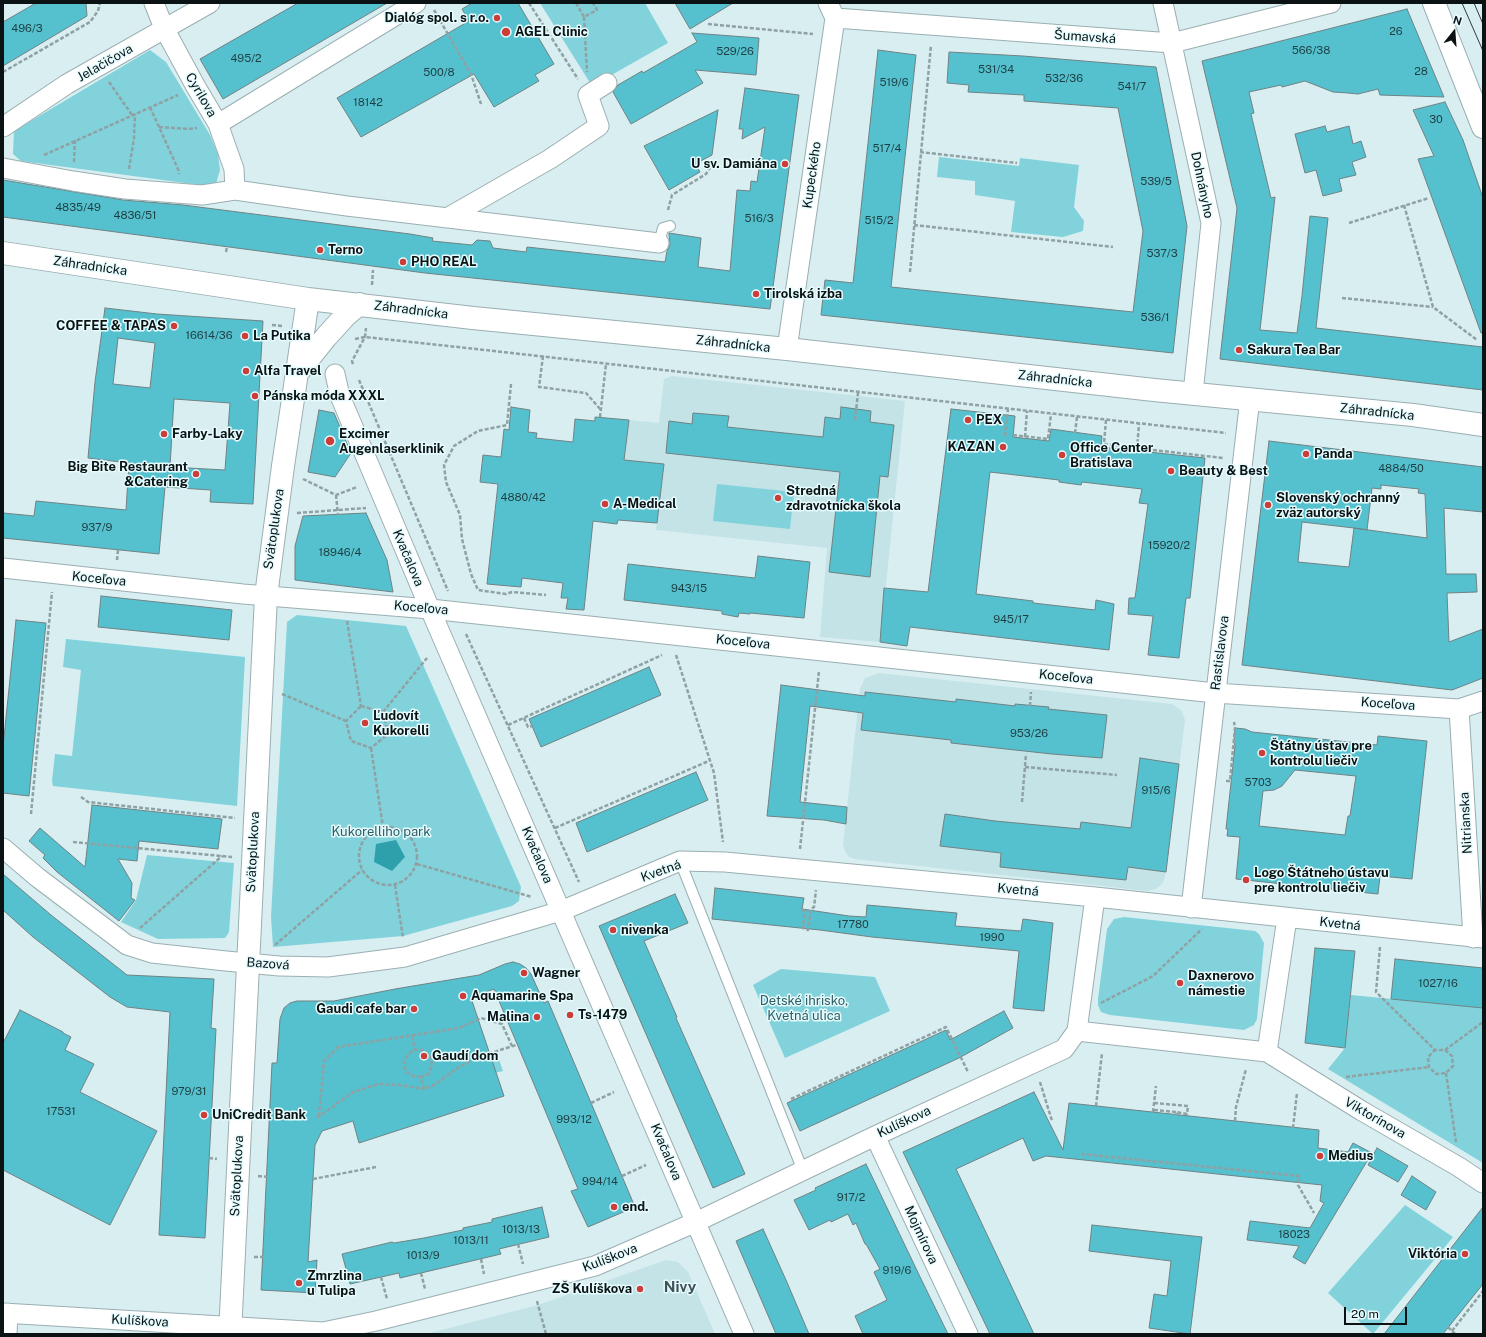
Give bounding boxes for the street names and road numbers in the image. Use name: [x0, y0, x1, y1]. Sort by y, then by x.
street label: Šumavská: [1054, 27, 1116, 47]
street label: Jelačičova: [74, 41, 136, 85]
street label: Cyrilova: [182, 70, 220, 120]
street label: Kupeckého: [800, 141, 824, 209]
street label: Dohnányho: [1187, 150, 1217, 220]
street label: Záhradnícka: [52, 253, 128, 279]
street label: Záhradnícka: [373, 298, 449, 322]
street label: Záhradnícka: [695, 332, 771, 356]
street label: Záhradnícka: [1017, 367, 1093, 391]
street label: Záhradnícka: [1339, 400, 1415, 424]
street label: Svätoplukova: [261, 488, 287, 570]
street label: Kvačalova: [389, 527, 427, 589]
street label: Koceľova: [71, 568, 127, 590]
street label: Koceľova: [393, 598, 449, 618]
street label: Rastislavova: [1208, 615, 1232, 691]
street label: Koceľova: [715, 631, 771, 653]
street label: Koceľova: [1038, 666, 1094, 688]
street label: Koceľova: [1360, 694, 1416, 714]
street label: Nitrianska: [1457, 792, 1475, 854]
street label: Svätoplukova: [243, 811, 263, 893]
street label: Kvačalova: [518, 824, 556, 886]
street label: Kvetná: [639, 857, 683, 885]
street label: Kvetná: [997, 880, 1039, 900]
street label: Kvetná: [1319, 914, 1361, 934]
street label: Bazová: [246, 955, 290, 973]
street label: Viktorínova: [1342, 1094, 1408, 1142]
street label: Kulíškova: [875, 1103, 933, 1141]
street label: Kvačalova: [647, 1121, 685, 1183]
street label: Svätoplukova: [227, 1135, 247, 1217]
street label: Mojmírova: [901, 1203, 941, 1267]
street label: Kulíškova: [580, 1240, 640, 1276]
street label: Kulíškova: [111, 1312, 169, 1330]

